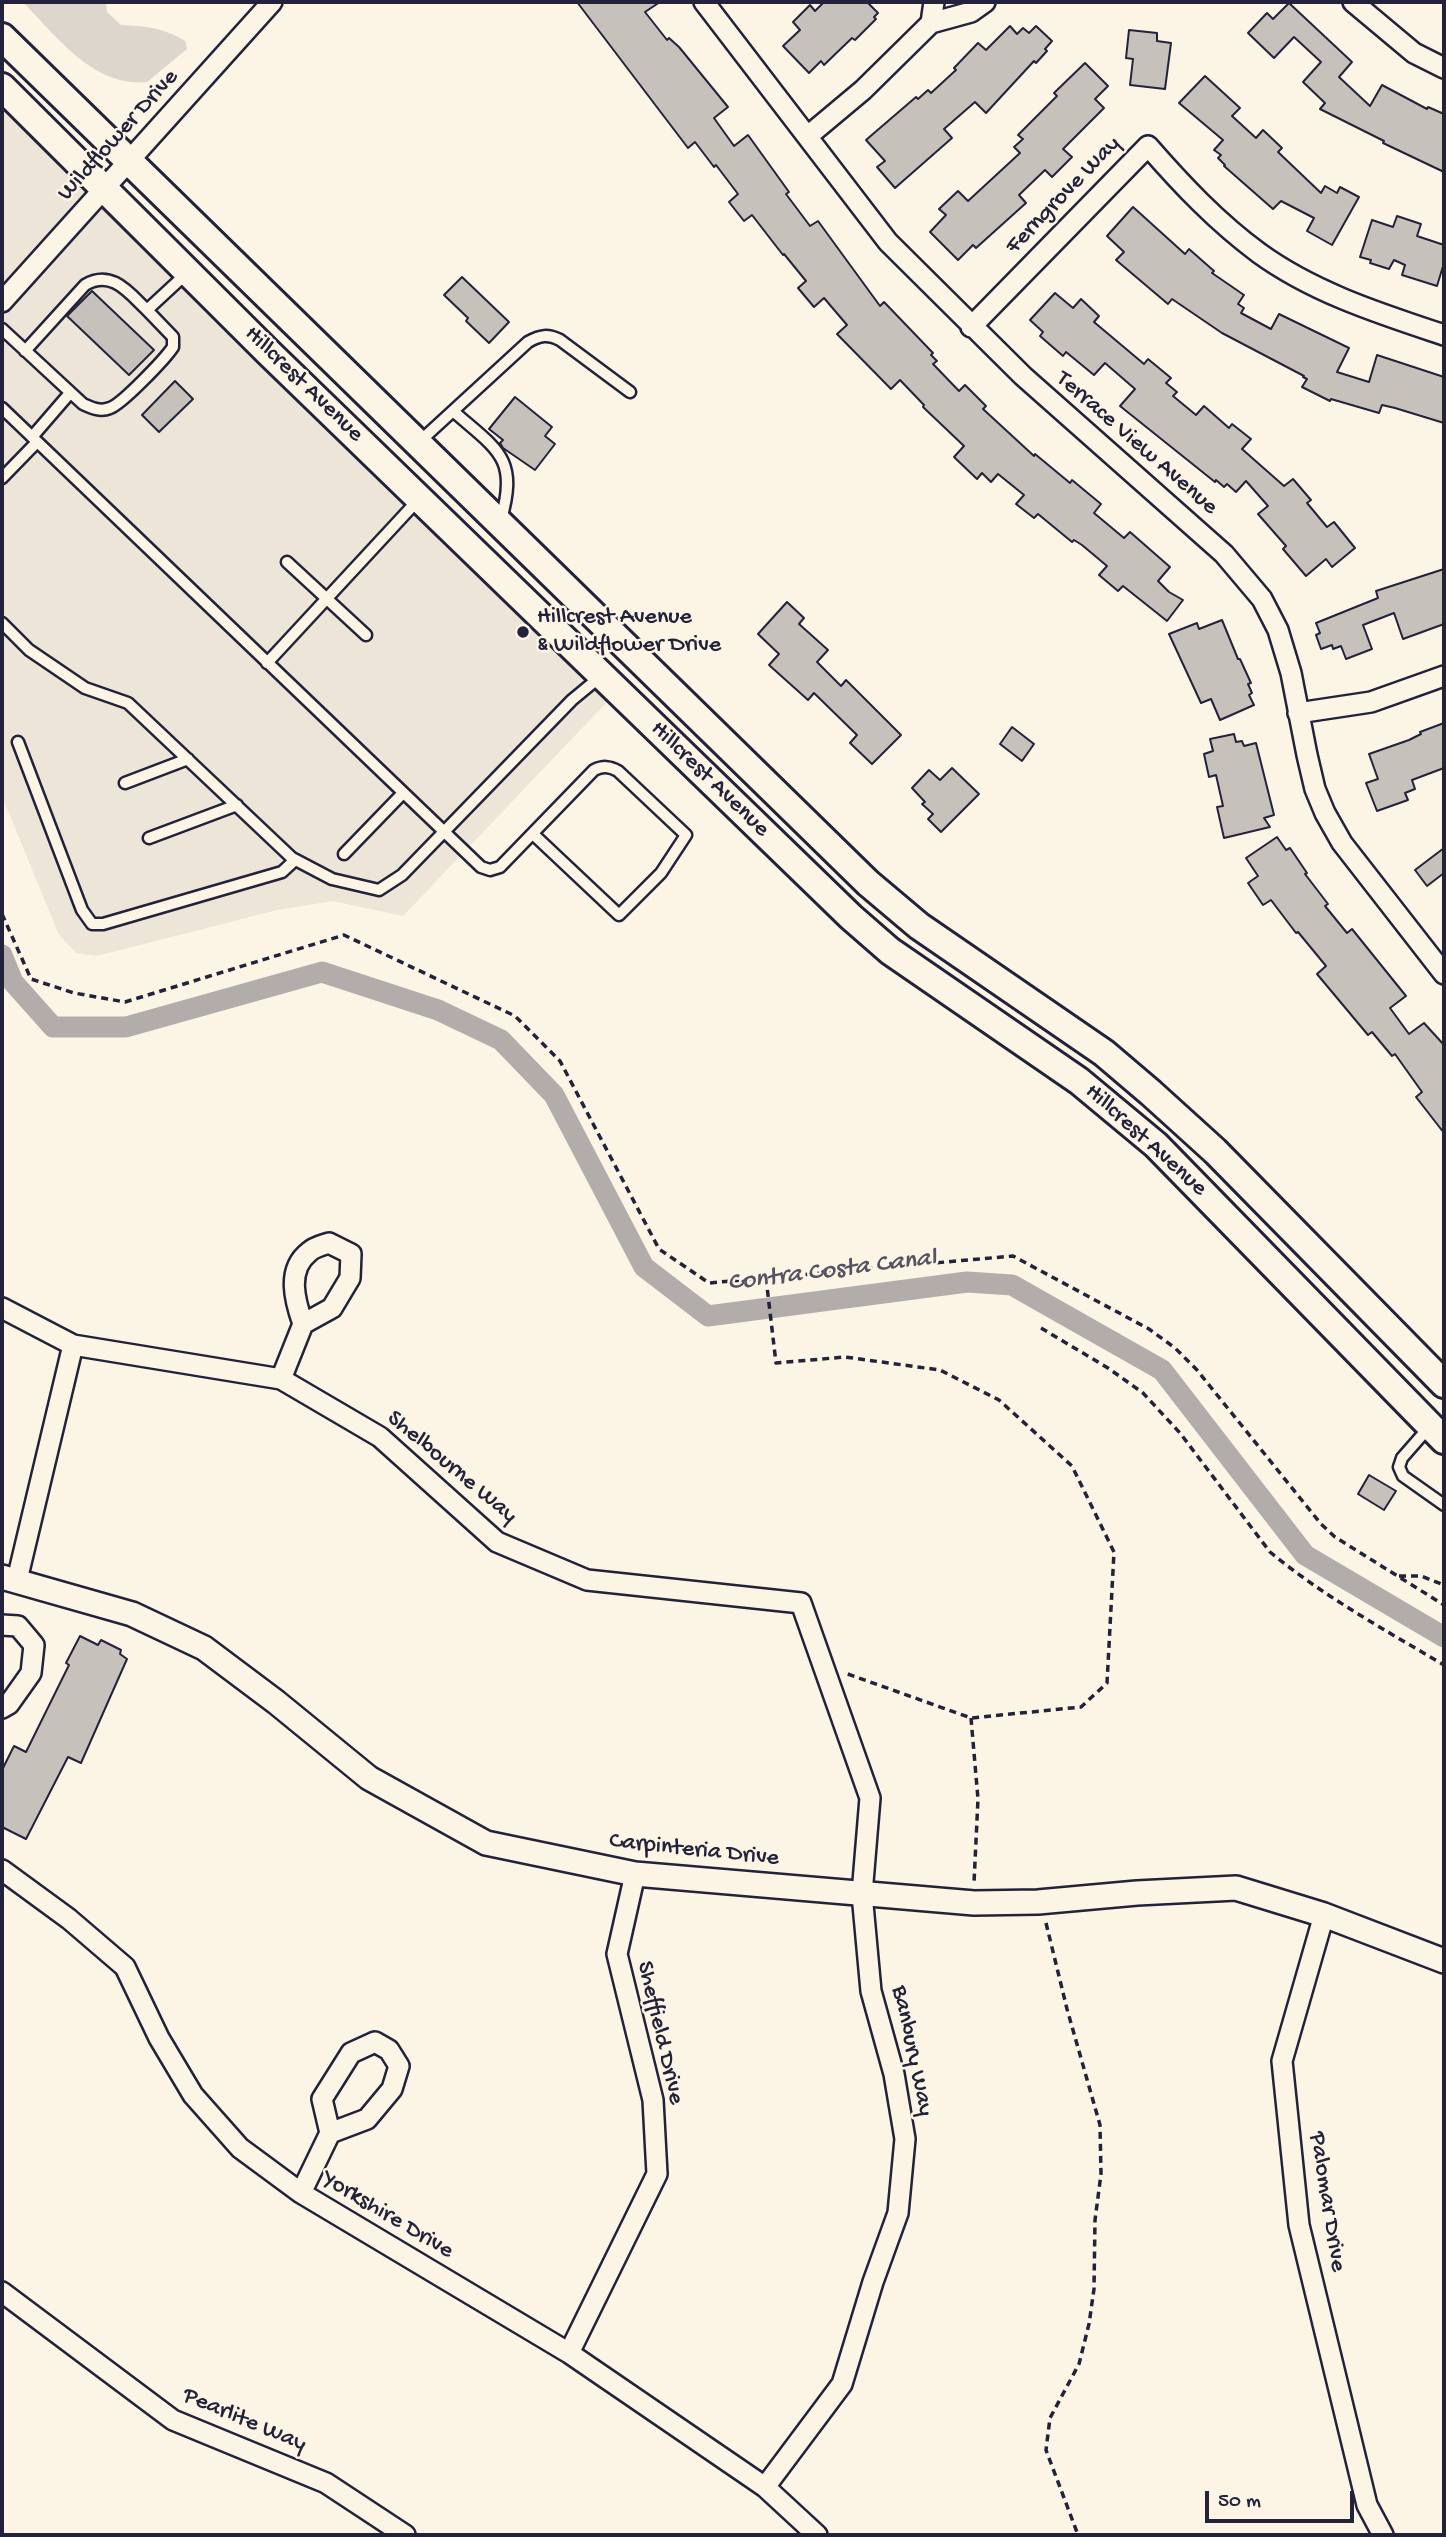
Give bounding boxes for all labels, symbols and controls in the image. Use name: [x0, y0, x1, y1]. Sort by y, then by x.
street label: Wildflower Drive: [52, 64, 186, 208]
street label: Ferngrove Way: [1000, 131, 1128, 261]
street label: Hillcrest Avenue: [237, 321, 369, 449]
street label: Terrace View Avenue: [1049, 366, 1223, 522]
place label: Hillcrest Avenue & Wildflower Drive: [537, 604, 721, 660]
marker: Hillcrest Avenue & Wildflower Drive: [515, 624, 531, 640]
street label: Hillcrest Avenue: [643, 716, 775, 844]
street label: Hillcrest Avenue: [1078, 1078, 1212, 1204]
water label: Contra Costa Canal: [726, 1244, 938, 1300]
street label: Shelbourne Way: [380, 1405, 522, 1531]
street label: Carpinteria Drive: [608, 1828, 780, 1874]
street label: Sheffield Drive: [629, 1959, 689, 2107]
street label: Banbury Way: [883, 1983, 939, 2119]
street label: Palomar Drive: [1301, 2130, 1351, 2274]
street label: Yorkshire Drive: [316, 2165, 458, 2267]
street label: Pearlite Way: [178, 2382, 310, 2460]
scale bar: [1208, 2478, 1357, 2522]
text: 50 m: [1218, 2490, 1261, 2515]

